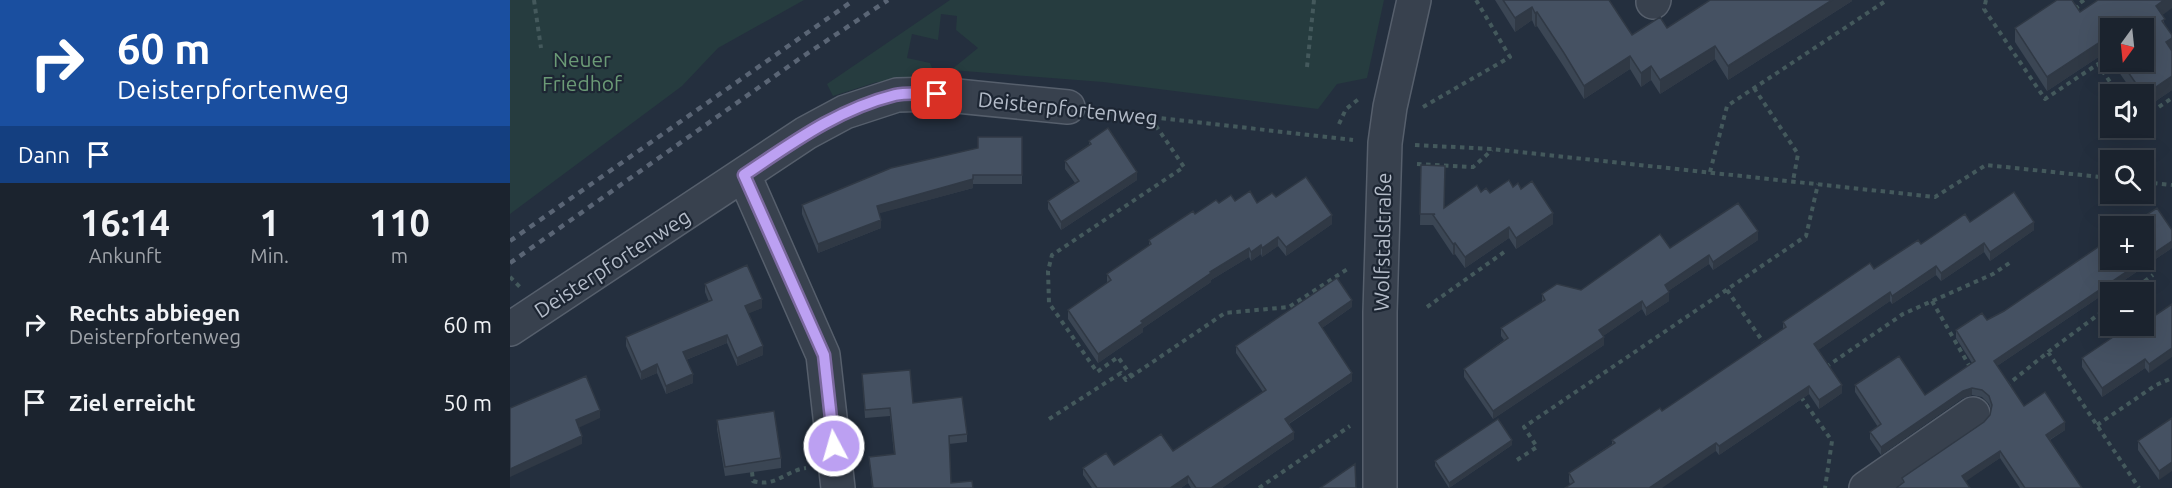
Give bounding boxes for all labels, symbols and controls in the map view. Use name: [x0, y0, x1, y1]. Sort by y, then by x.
north arrow: [2100, 18, 2154, 72]
map controls: [2100, 18, 2154, 336]
icon: right: [18, 24, 96, 102]
text: 60 m: [117, 25, 211, 72]
park label: Neuer Friedhof: [542, 47, 623, 95]
pin: [911, 68, 962, 119]
text: Deisterpfortenweg: [117, 74, 349, 104]
icon: arrive: [920, 77, 953, 110]
button: sound: [2100, 84, 2154, 138]
street label: Deisterpfortenweg: [977, 87, 1159, 129]
icon: arrive: [82, 138, 115, 171]
text: Dann: [18, 142, 70, 167]
button: search: [2100, 150, 2154, 204]
street label: Wolfstalstraße: [1369, 172, 1395, 312]
text: 16:14: [80, 202, 170, 243]
text: 1: [259, 202, 280, 243]
text: 110: [369, 202, 430, 243]
street label: Deisterpfortenweg: [530, 204, 694, 322]
button: +: [2100, 216, 2154, 270]
text: Ankunft: [89, 244, 162, 267]
text: Min.: [250, 244, 289, 267]
text: m: [391, 244, 408, 267]
button: −: [2100, 282, 2154, 336]
text: Rechts abbiegen: [69, 300, 240, 325]
icon: right: [18, 308, 51, 341]
text: 60 m: [443, 312, 492, 337]
text: Deisterpfortenweg: [69, 325, 241, 348]
icon: arrive: [18, 386, 51, 419]
text: Ziel erreicht: [69, 390, 196, 415]
text: 50 m: [443, 390, 492, 415]
position arrow: [802, 414, 866, 478]

